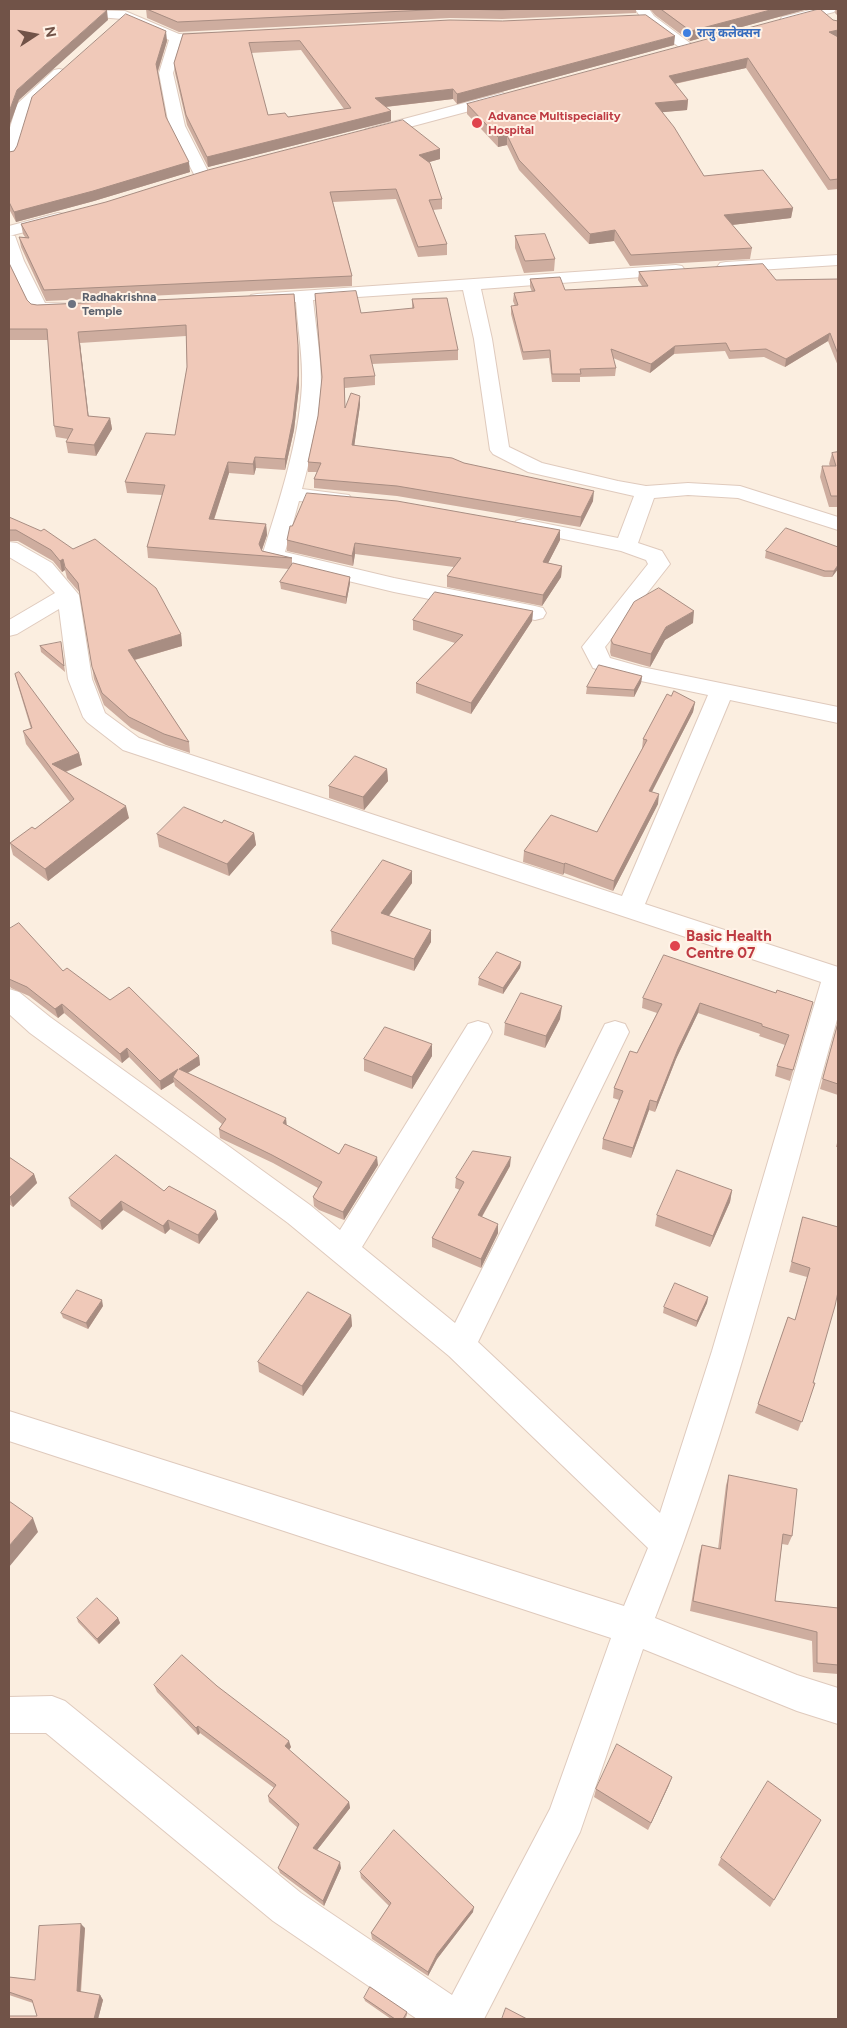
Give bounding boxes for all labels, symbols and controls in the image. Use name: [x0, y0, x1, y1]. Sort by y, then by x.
north arrow: [10, 10, 60, 60]
text: N: [41, 25, 60, 39]
place label: राजु कलेक्सन: [697, 26, 760, 40]
marker: राजु कलेक्सन: [681, 27, 693, 39]
place label: Advance Multispeciality Hospital: [488, 109, 621, 137]
marker: Advance Multispeciality Hospital: [470, 116, 484, 130]
place label: Radhakrishna Temple: [82, 290, 156, 318]
marker: Radhakrishna Temple: [66, 298, 78, 310]
place label: Basic Health Centre 07: [686, 928, 772, 963]
marker: Basic Health Centre 07: [668, 939, 682, 953]

